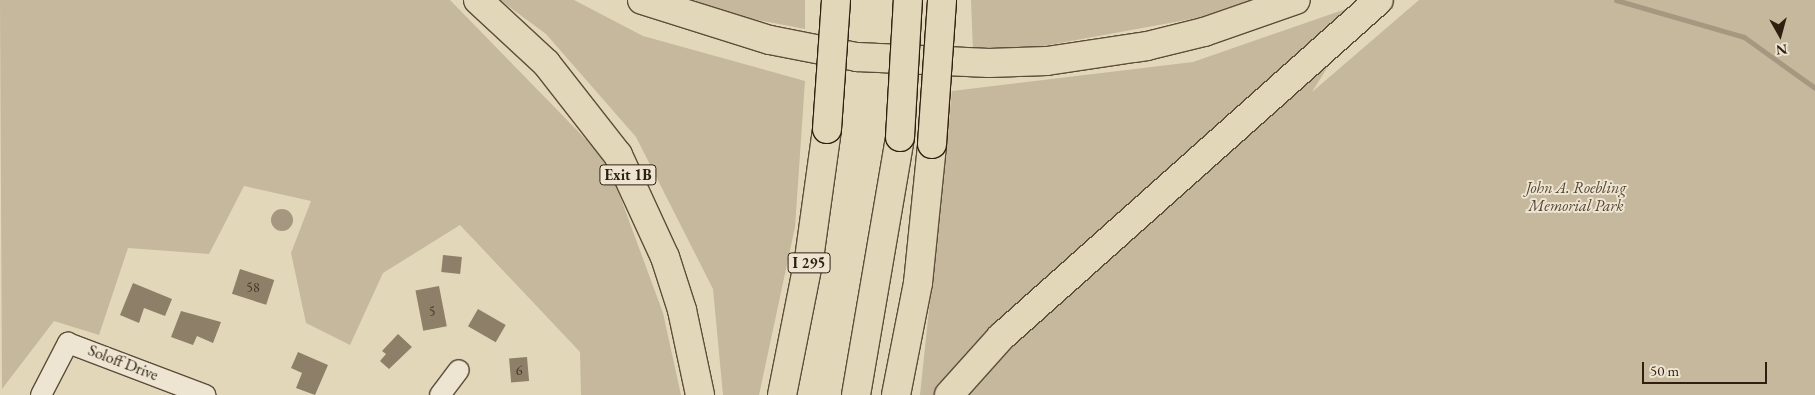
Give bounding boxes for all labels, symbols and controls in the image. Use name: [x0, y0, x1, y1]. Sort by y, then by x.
north arrow: [1755, 10, 1805, 60]
text: N: [1775, 40, 1789, 60]
road number: Exit 1B: [599, 162, 657, 188]
park label: John A. Roebling Memorial Park: [1526, 178, 1626, 216]
road number: I 295: [786, 250, 832, 276]
house number: 58: [246, 279, 260, 295]
house number: 5: [429, 303, 435, 319]
street label: Soloff Drive: [85, 341, 161, 385]
scale bar: [1645, 352, 1770, 384]
text: 50 m: [1650, 361, 1679, 380]
house number: 6: [516, 362, 522, 378]

